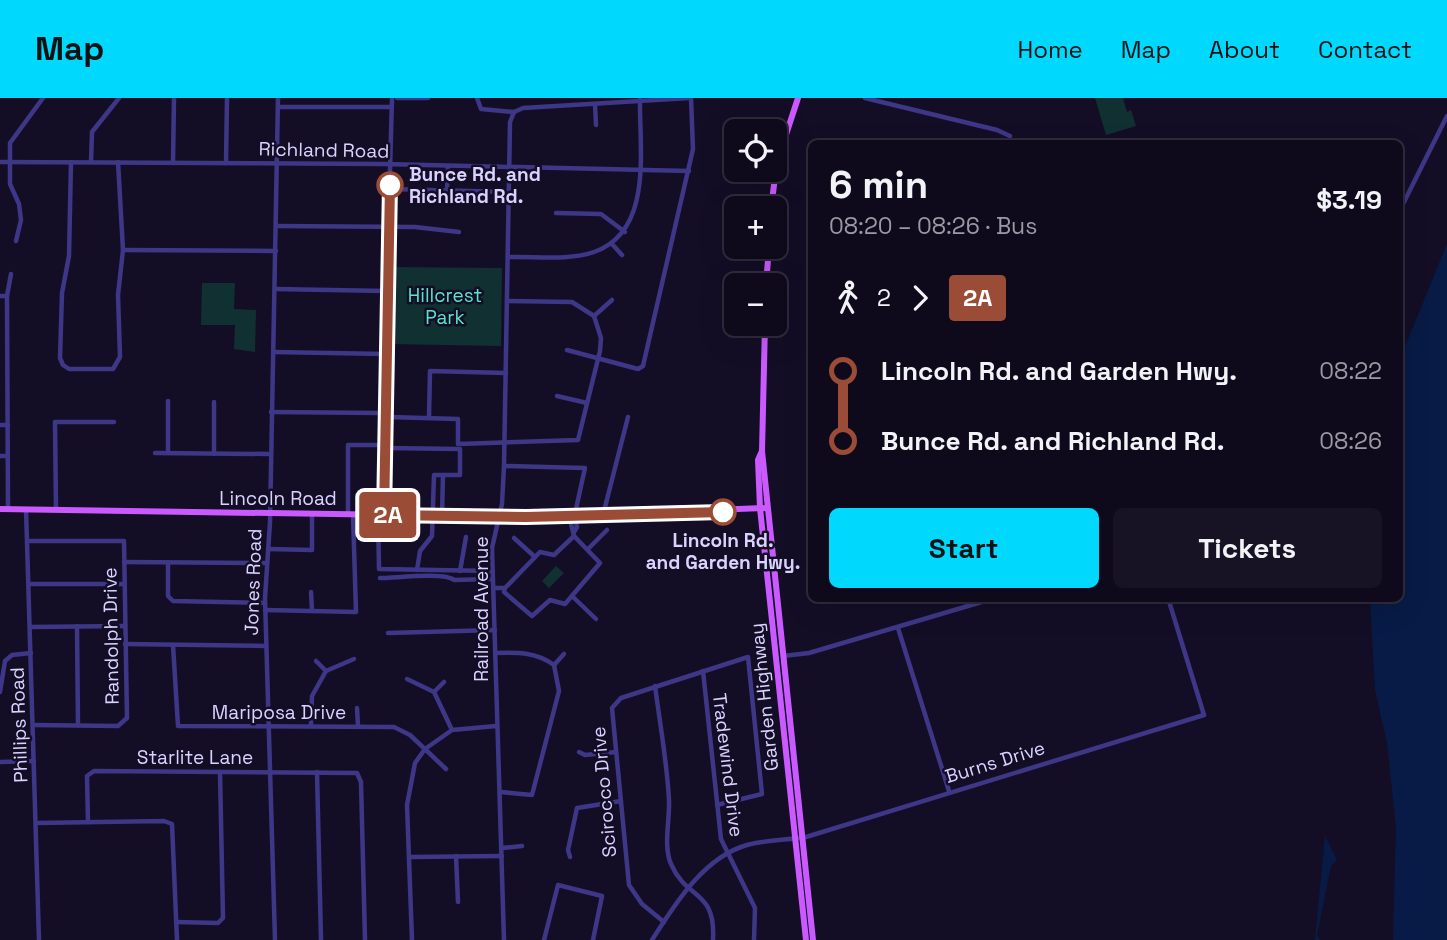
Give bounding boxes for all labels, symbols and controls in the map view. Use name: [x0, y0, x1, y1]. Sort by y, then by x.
text: Map: [35, 28, 104, 70]
text: Home: [1017, 34, 1083, 65]
text: Map: [1121, 34, 1171, 65]
text: About: [1209, 34, 1280, 65]
text: Contact: [1318, 34, 1412, 65]
map controls: [724, 119, 787, 336]
button: locate: [724, 119, 787, 182]
street label: Richland Road: [258, 136, 390, 164]
text: 6 min: [829, 161, 928, 209]
place label: Bunce Rd. and Richland Rd.: [409, 162, 541, 209]
marker: Bunce Rd. and Richland Rd.: [377, 172, 403, 198]
text: $3.19: [1316, 183, 1382, 217]
button: +: [724, 196, 787, 259]
text: 08:20 – 08:26 · Bus: [829, 211, 1037, 241]
button: −: [724, 273, 787, 336]
icon: walk: [829, 279, 867, 317]
icon: forward: [901, 279, 939, 317]
text: 2A: [963, 282, 992, 313]
park label: Hillcrest Park: [408, 283, 482, 330]
text: 2: [877, 283, 891, 313]
text: Lincoln Rd. and Garden Hwy.: [881, 354, 1237, 388]
text: 08:22: [1319, 356, 1382, 386]
text: Bunce Rd. and Richland Rd.: [881, 424, 1225, 458]
text: 08:26: [1319, 426, 1382, 456]
street label: Lincoln Road: [219, 486, 337, 511]
line badge: 2A: [356, 492, 420, 538]
text: 2A: [373, 499, 403, 530]
marker: Lincoln Rd. and Garden Hwy.: [710, 499, 736, 525]
button: Start: [829, 508, 1099, 588]
button: Tickets: [1113, 508, 1382, 588]
street label: Jones Road: [239, 528, 267, 636]
place label: Lincoln Rd. and Garden Hwy.: [646, 528, 800, 575]
street label: Railroad Avenue: [469, 536, 494, 682]
street label: Randolph Drive: [97, 567, 125, 705]
street label: Garden Highway: [744, 622, 784, 772]
street label: Phillips Road: [4, 667, 34, 783]
street label: Tradewind Drive: [707, 692, 749, 838]
street label: Mariposa Drive: [212, 700, 346, 725]
street label: Scirocco Drive: [586, 726, 622, 858]
street label: Burns Drive: [942, 735, 1048, 789]
street label: Starlite Lane: [137, 745, 253, 770]

